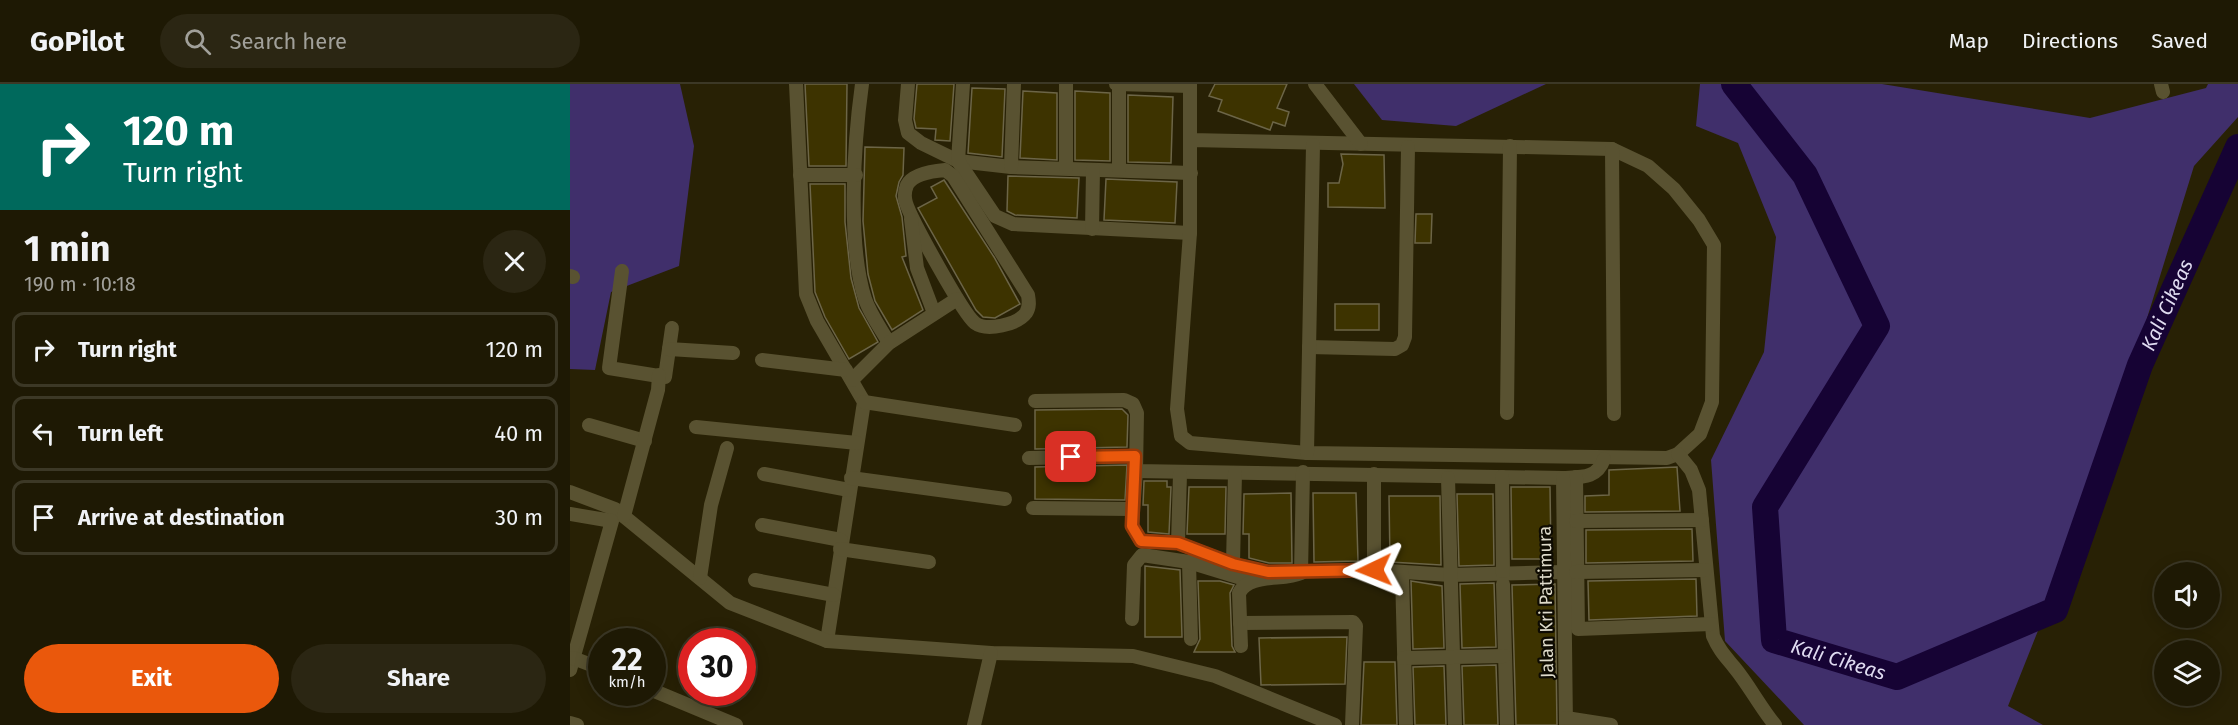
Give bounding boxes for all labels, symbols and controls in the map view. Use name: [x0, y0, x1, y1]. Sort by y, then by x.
search box: [160, 14, 580, 68]
text: GoPilot: [30, 25, 124, 58]
icon: search: [181, 25, 214, 58]
text: Search here: [229, 28, 347, 55]
text: Map: [1949, 28, 1989, 54]
text: Directions: [2022, 28, 2118, 54]
text: Saved: [2151, 28, 2208, 54]
text: 120 m: [123, 106, 234, 156]
icon: right: [24, 108, 102, 186]
text: Turn right: [123, 157, 243, 189]
text: 1 min: [24, 227, 111, 271]
button: close: [483, 230, 546, 293]
water label: Kali Cikeas: [2136, 256, 2198, 355]
text: 190 m · 10:18: [24, 272, 136, 296]
icon: right: [27, 333, 60, 366]
text: Turn right: [78, 336, 177, 363]
text: 120 m: [486, 336, 543, 363]
icon: left: [27, 417, 60, 450]
text: Turn left: [78, 420, 163, 447]
text: 40 m: [494, 420, 543, 447]
pin: [1045, 431, 1096, 482]
icon: arrive: [1054, 440, 1087, 473]
icon: arrive: [27, 501, 60, 534]
text: Arrive at destination: [78, 504, 285, 531]
text: 30 m: [495, 504, 543, 531]
street label: Jalan Kri Pattimura: [1534, 526, 1558, 678]
position arrow: [1342, 538, 1406, 602]
map controls: [2154, 562, 2220, 706]
button: sound: [2154, 562, 2220, 628]
speed limit sign: 30: [678, 628, 756, 706]
water label: Kali Cikeas: [1788, 634, 1889, 685]
button: layers: [2154, 640, 2220, 706]
text: 22: [611, 642, 643, 678]
button: Exit: [24, 644, 279, 713]
button: Share: [291, 644, 546, 713]
text: km/h: [608, 673, 646, 691]

